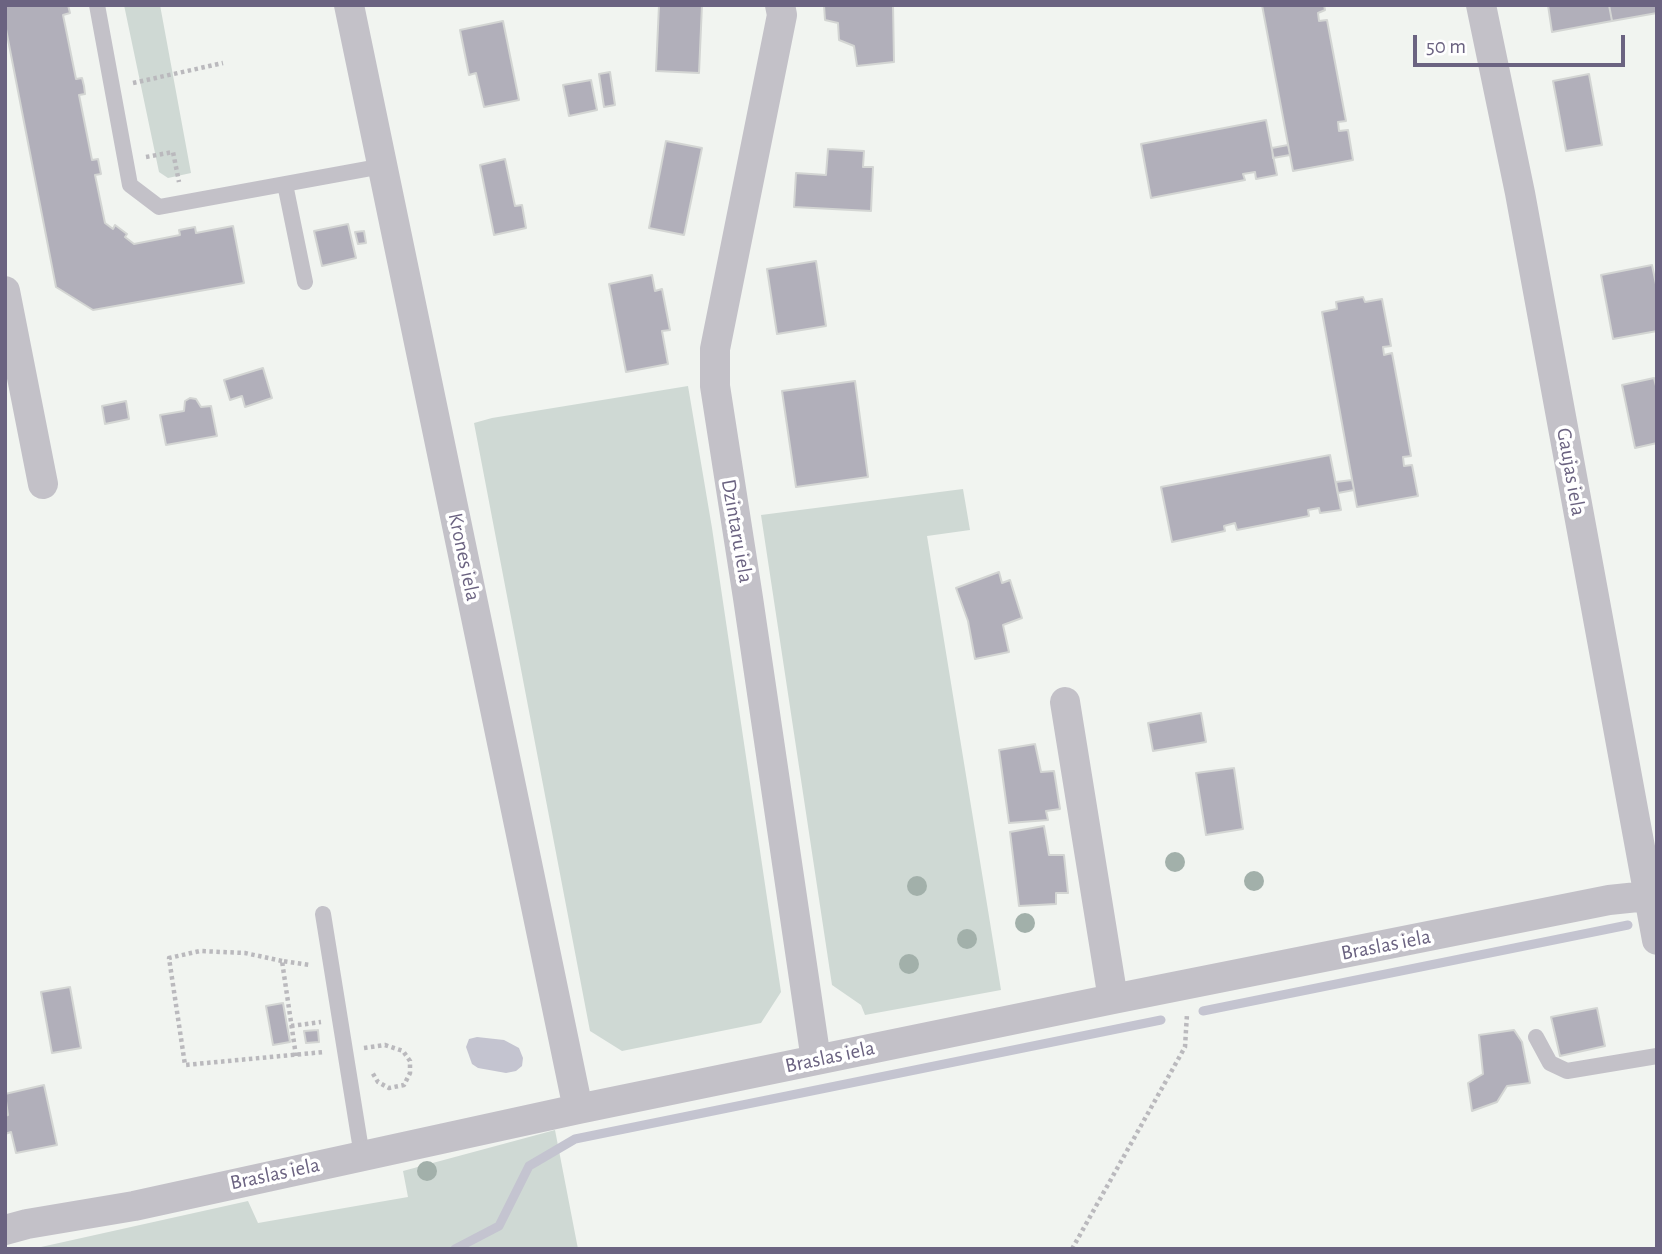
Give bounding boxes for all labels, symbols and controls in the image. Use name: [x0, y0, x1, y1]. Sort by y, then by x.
scale bar: [1417, 21, 1629, 65]
text: 50 m: [1426, 36, 1466, 57]
street label: Gaujas iela: [1551, 426, 1591, 518]
street label: Dzintaru iela: [715, 477, 759, 585]
street label: Krones iela: [442, 511, 486, 603]
street label: Braslas iela: [1339, 924, 1433, 966]
street label: Braslas iela: [783, 1035, 877, 1079]
street label: Braslas iela: [228, 1152, 322, 1196]

